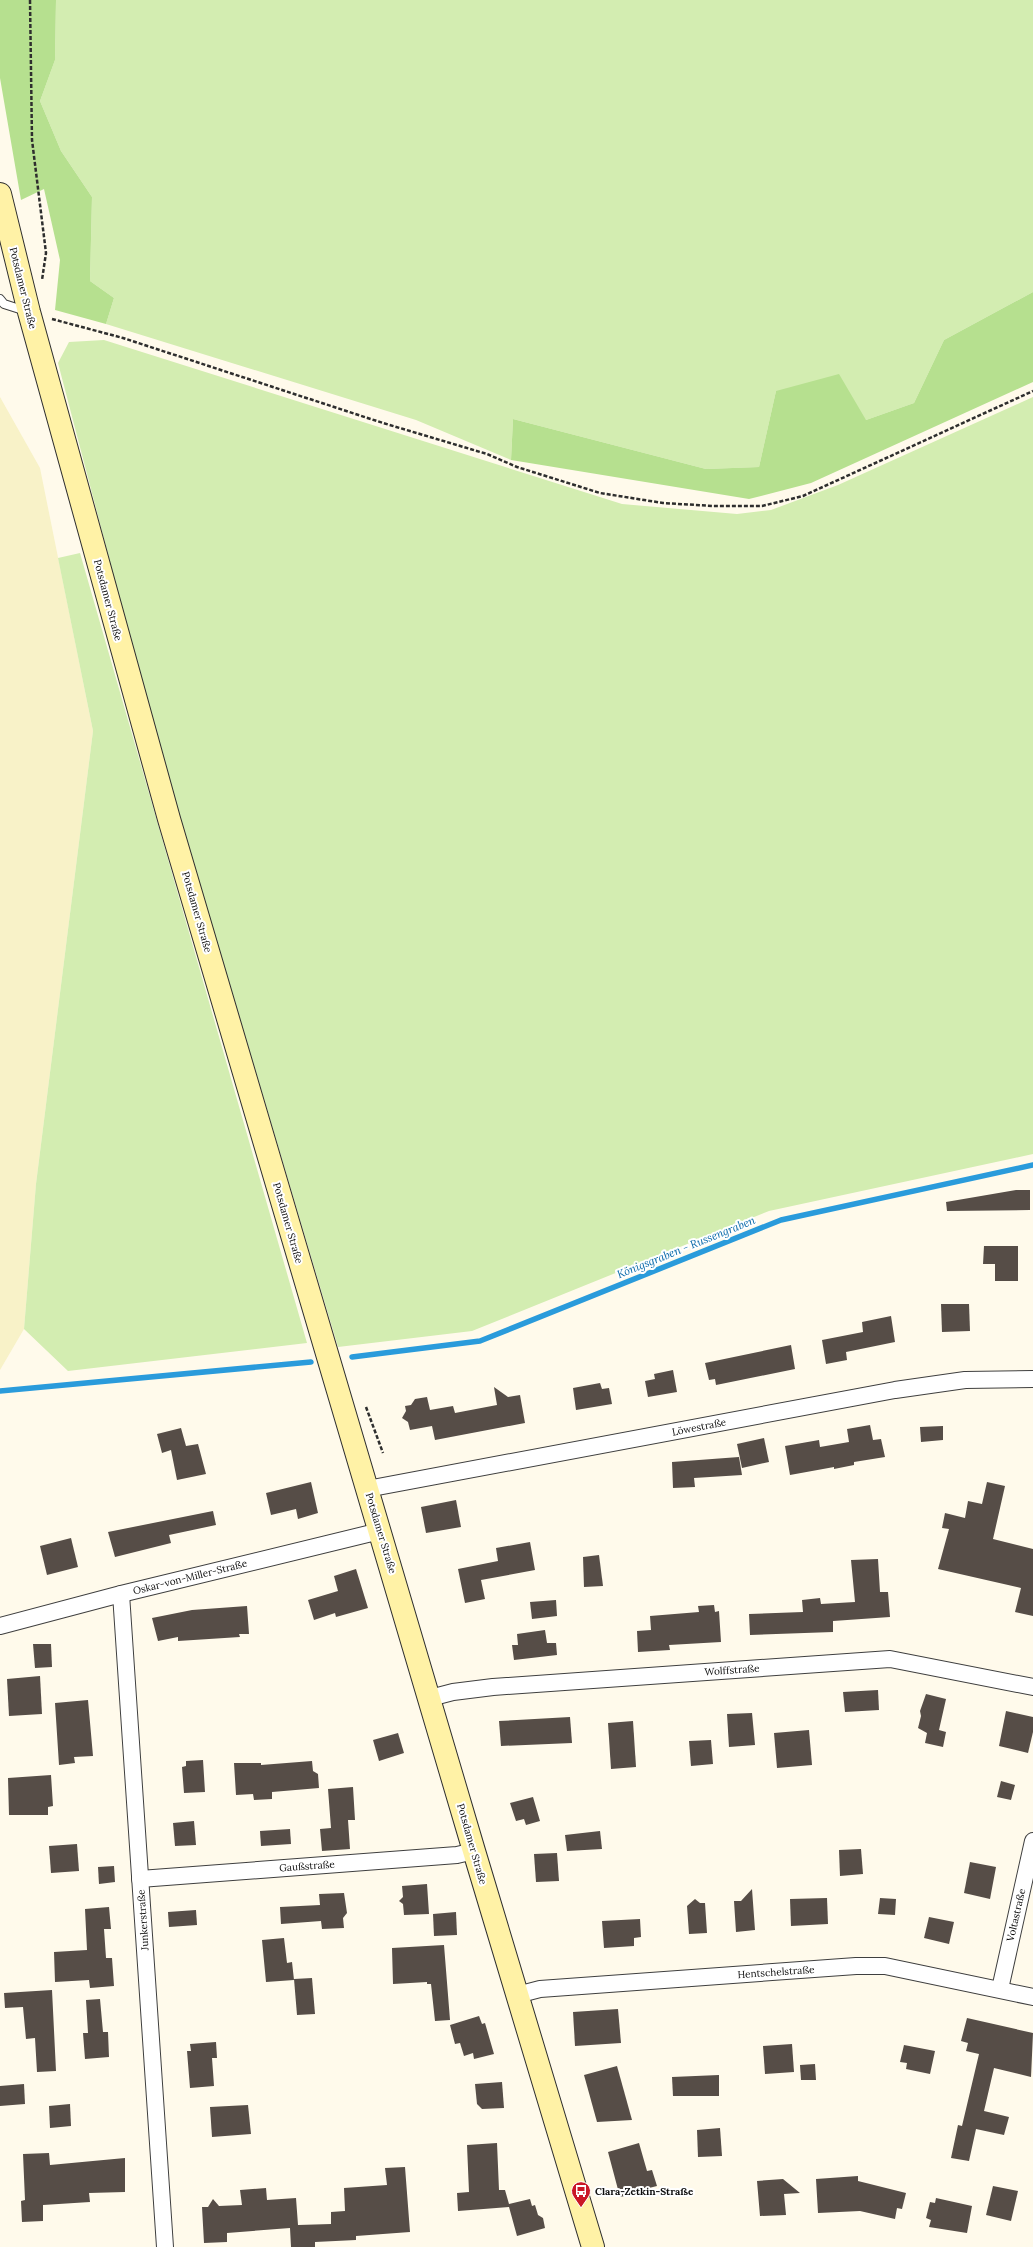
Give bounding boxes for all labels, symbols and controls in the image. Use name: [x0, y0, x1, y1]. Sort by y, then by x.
street label: Potsdamer Straße: [7, 246, 40, 331]
street label: Potsdamer Straße: [91, 558, 125, 643]
street label: Potsdamer Straße: [179, 870, 215, 955]
street label: Potsdamer Straße: [270, 1181, 306, 1266]
water label: Königsgraben - Russengraben: [615, 1213, 757, 1281]
street label: Löwestraße: [671, 1415, 728, 1439]
street label: Potsdamer Straße: [363, 1491, 400, 1576]
street label: Oskar-von-Miller-Straße: [132, 1556, 249, 1597]
street label: Wolffstraße: [704, 1662, 761, 1678]
street label: Potsdamer Straße: [454, 1802, 490, 1887]
street label: Gaußstraße: [279, 1858, 336, 1874]
street label: Voltastraße: [1003, 1887, 1029, 1944]
street label: Junkerstraße: [134, 1889, 152, 1952]
street label: Hentschelstraße: [737, 1963, 815, 1981]
bus stop icon: Clara-Zetkin-Straße: [570, 2180, 592, 2208]
place label: Clara-Zetkin-Straße: [595, 2185, 694, 2198]

